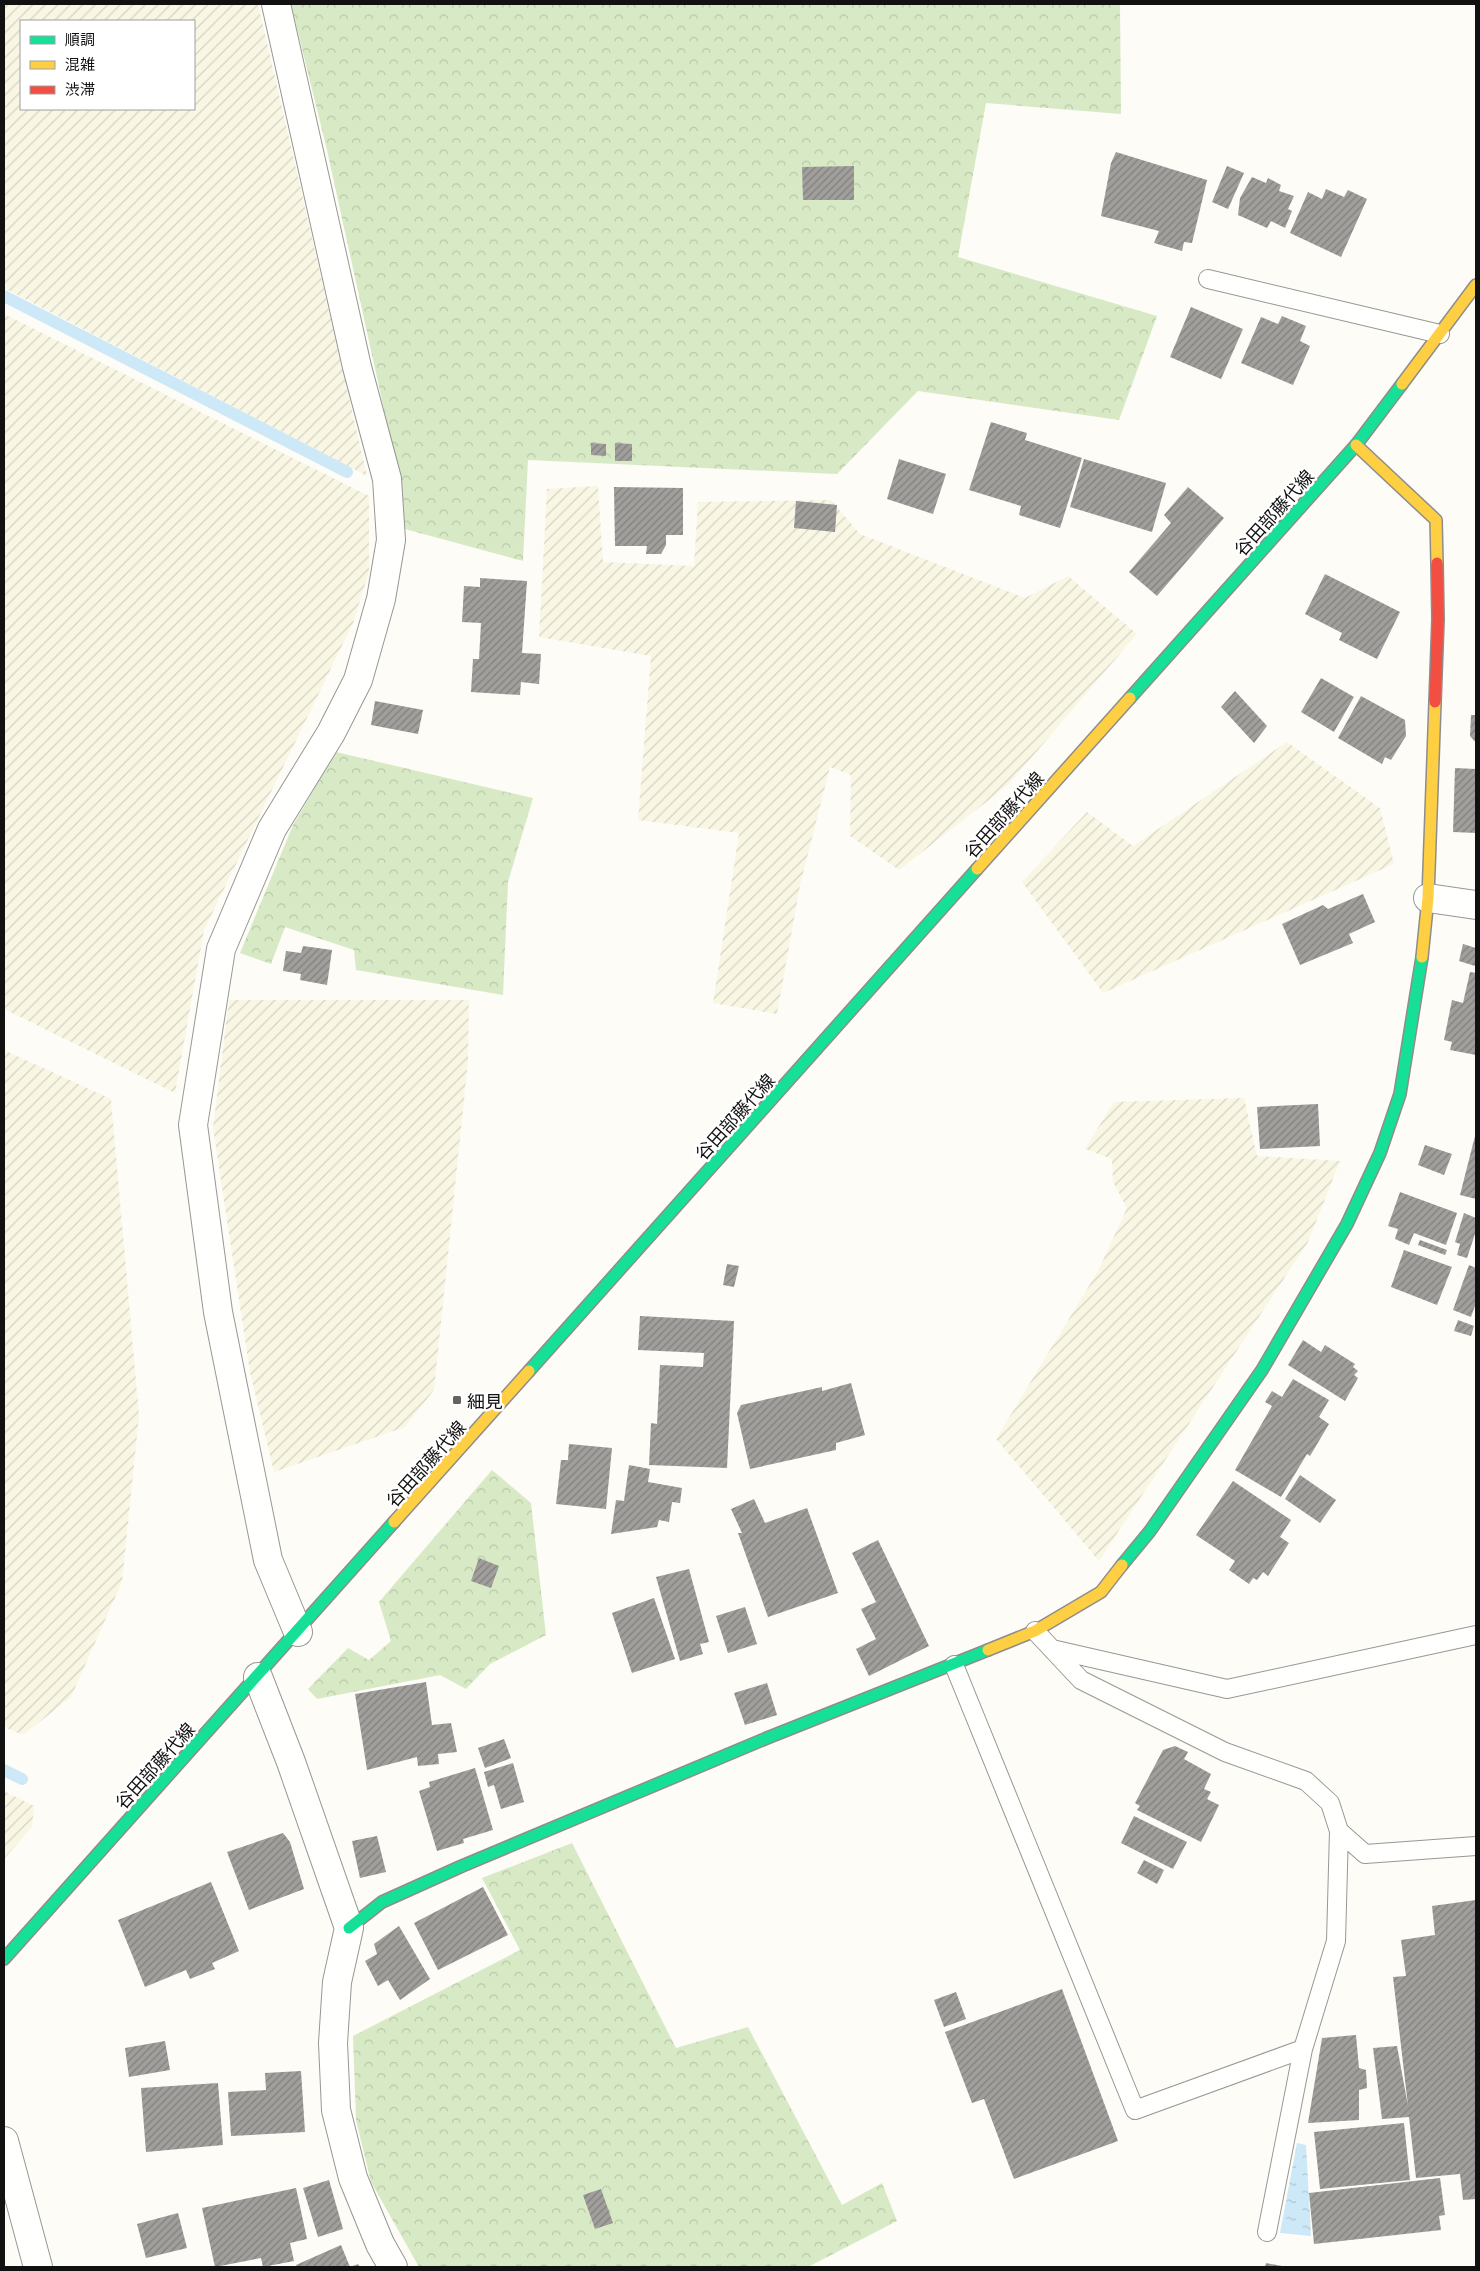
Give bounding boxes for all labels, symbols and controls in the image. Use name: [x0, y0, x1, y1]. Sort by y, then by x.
legend: [20, 20, 195, 110]
text: 順調: [65, 28, 95, 49]
text: 混雑: [65, 53, 95, 74]
text: 渋滞: [65, 78, 95, 99]
street label: 谷田部藤代線: [1227, 463, 1319, 561]
street label: 谷田部藤代線: [957, 765, 1049, 863]
street label: 谷田部藤代線: [688, 1067, 780, 1165]
place label: 細見: [467, 1387, 503, 1413]
marker: 細見: [451, 1394, 463, 1406]
street label: 谷田部藤代線: [379, 1414, 471, 1512]
street label: 谷田部藤代線: [108, 1716, 200, 1814]

